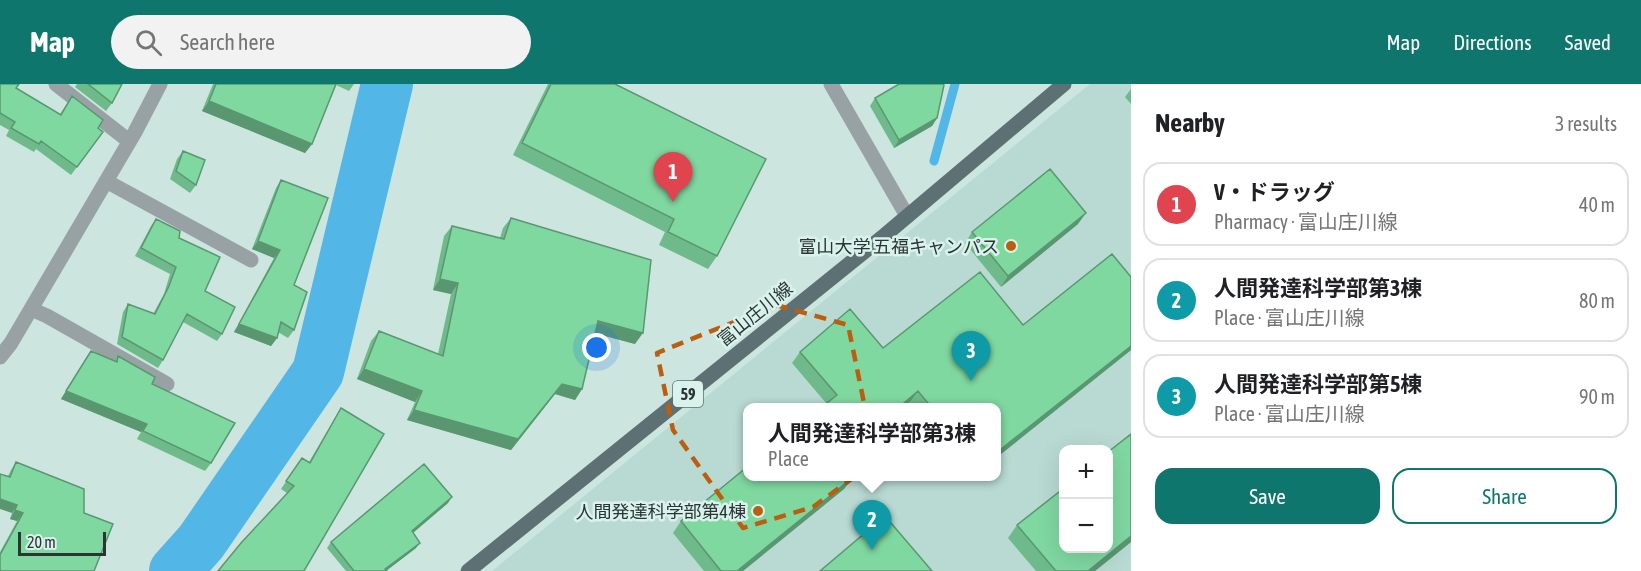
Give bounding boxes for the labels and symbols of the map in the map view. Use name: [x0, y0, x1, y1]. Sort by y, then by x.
pin: 1: [654, 152, 692, 202]
place label: 富山大学 五福キャンパス: [799, 236, 999, 257]
marker: 富山大学 五福キャンパス: [1004, 239, 1018, 253]
street label: 富山庄川線: [713, 278, 797, 350]
pin: 3: [952, 332, 990, 381]
your location: [582, 333, 611, 362]
road number: 59: [673, 381, 703, 407]
pin: 2: [852, 500, 892, 550]
place label: 人間発達科学部第4棟: [576, 501, 746, 522]
marker: 人間発達科学部第4棟: [751, 504, 765, 518]
scale bar: [18, 529, 106, 556]

